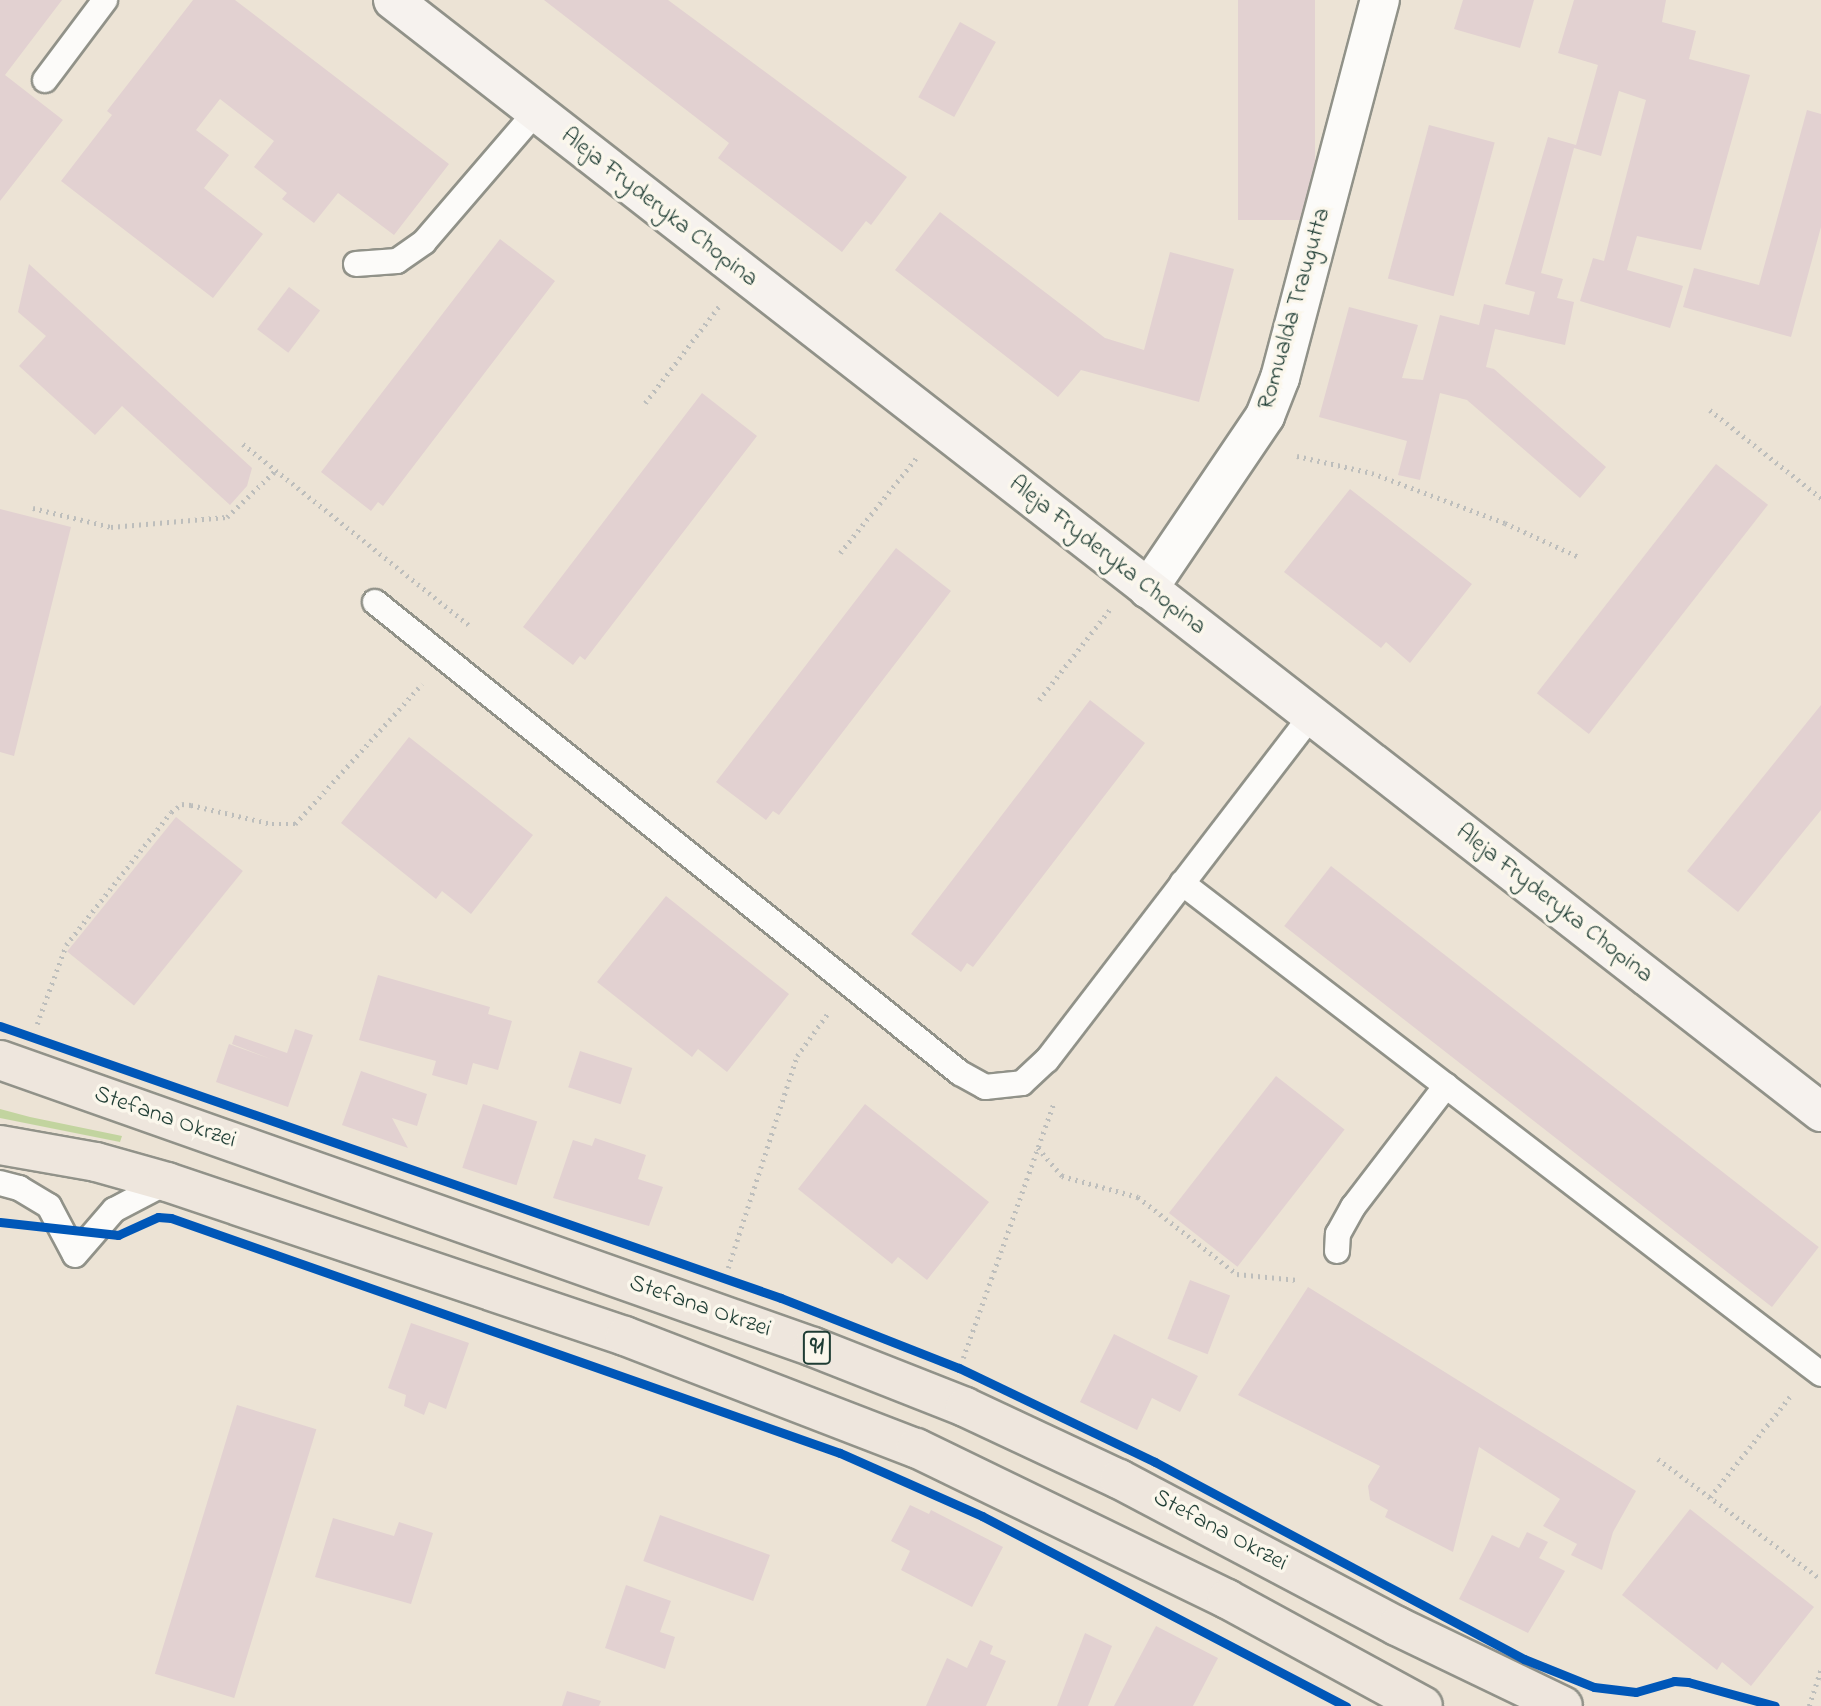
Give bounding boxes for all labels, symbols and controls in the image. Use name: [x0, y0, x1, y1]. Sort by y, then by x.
street label: Aleja Fryderyka Chopina: [555, 122, 763, 294]
street label: Romualda Traugutta: [1252, 205, 1338, 413]
street label: Aleja Fryderyka Chopina: [1003, 470, 1211, 642]
street label: Aleja Fryderyka Chopina: [1450, 818, 1658, 990]
street label: Stefana Okrzei: [90, 1080, 240, 1156]
street label: Stefana Okrzei: [625, 1269, 775, 1345]
road number: 91: [801, 1329, 833, 1368]
street label: Stefana Okrzei: [1148, 1484, 1292, 1578]

